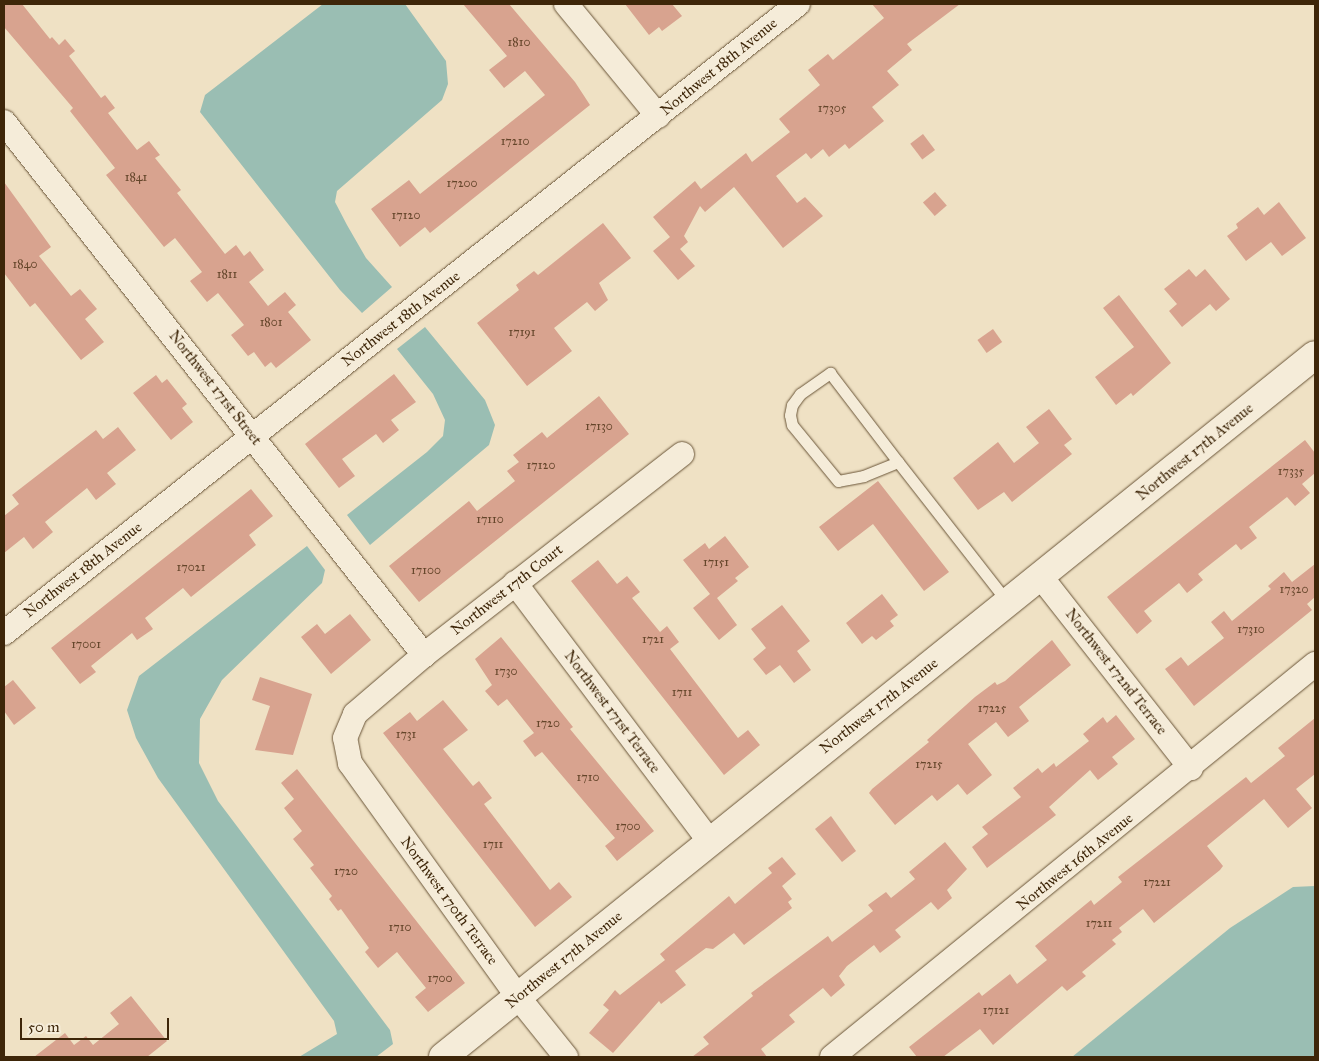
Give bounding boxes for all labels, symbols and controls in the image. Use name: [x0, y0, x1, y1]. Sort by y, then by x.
street label: Northwest 18th Avenue: [657, 14, 781, 120]
house number: 1810: [508, 36, 530, 50]
house number: 17305: [818, 102, 846, 116]
house number: 17210: [501, 135, 529, 149]
house number: 1841: [125, 171, 147, 185]
house number: 17200: [446, 177, 478, 191]
house number: 17120: [392, 209, 420, 223]
house number: 1840: [13, 258, 37, 272]
street label: Northwest 18th Avenue: [338, 267, 464, 371]
house number: 1811: [217, 268, 237, 282]
house number: 1801: [260, 316, 282, 330]
house number: 17191: [509, 326, 535, 340]
street label: Northwest 171st Street: [165, 327, 265, 449]
street label: Northwest 17th Avenue: [1133, 399, 1257, 505]
house number: 17130: [585, 420, 613, 434]
house number: 17120: [527, 459, 555, 473]
house number: 17335: [1278, 465, 1304, 479]
house number: 17110: [476, 513, 504, 527]
street label: Northwest 18th Avenue: [20, 518, 146, 622]
street label: Northwest 17th Court: [448, 541, 566, 639]
house number: 17151: [703, 556, 729, 570]
house number: 17021: [177, 561, 205, 575]
house number: 17100: [411, 564, 441, 578]
house number: 17320: [1280, 583, 1308, 597]
street label: Northwest 172nd Terrace: [1061, 605, 1171, 739]
house number: 17310: [1237, 623, 1265, 637]
house number: 1721: [642, 633, 664, 647]
house number: 17001: [71, 638, 101, 652]
street label: Northwest 171st Terrace: [560, 647, 664, 777]
street label: Northwest 17th Avenue: [816, 654, 942, 758]
house number: 1730: [495, 665, 517, 679]
house number: 1711: [672, 686, 692, 700]
house number: 17225: [978, 702, 1006, 716]
house number: 1720: [536, 717, 560, 731]
house number: 1731: [396, 728, 416, 742]
house number: 17215: [915, 758, 943, 772]
house number: 1710: [577, 771, 599, 785]
street label: Northwest 16th Avenue: [1013, 809, 1137, 915]
house number: 1700: [615, 820, 641, 834]
street label: Northwest 170th Terrace: [396, 833, 502, 969]
house number: 1711: [483, 838, 503, 852]
house number: 1720: [334, 865, 358, 879]
house number: 17221: [1143, 876, 1171, 890]
street label: Northwest 17th Avenue: [502, 907, 626, 1013]
house number: 17211: [1086, 917, 1112, 931]
house number: 1710: [389, 921, 411, 935]
house number: 1700: [427, 972, 453, 986]
house number: 17121: [983, 1004, 1009, 1018]
scale bar: [22, 1008, 171, 1040]
text: 50 m: [28, 1018, 60, 1036]

